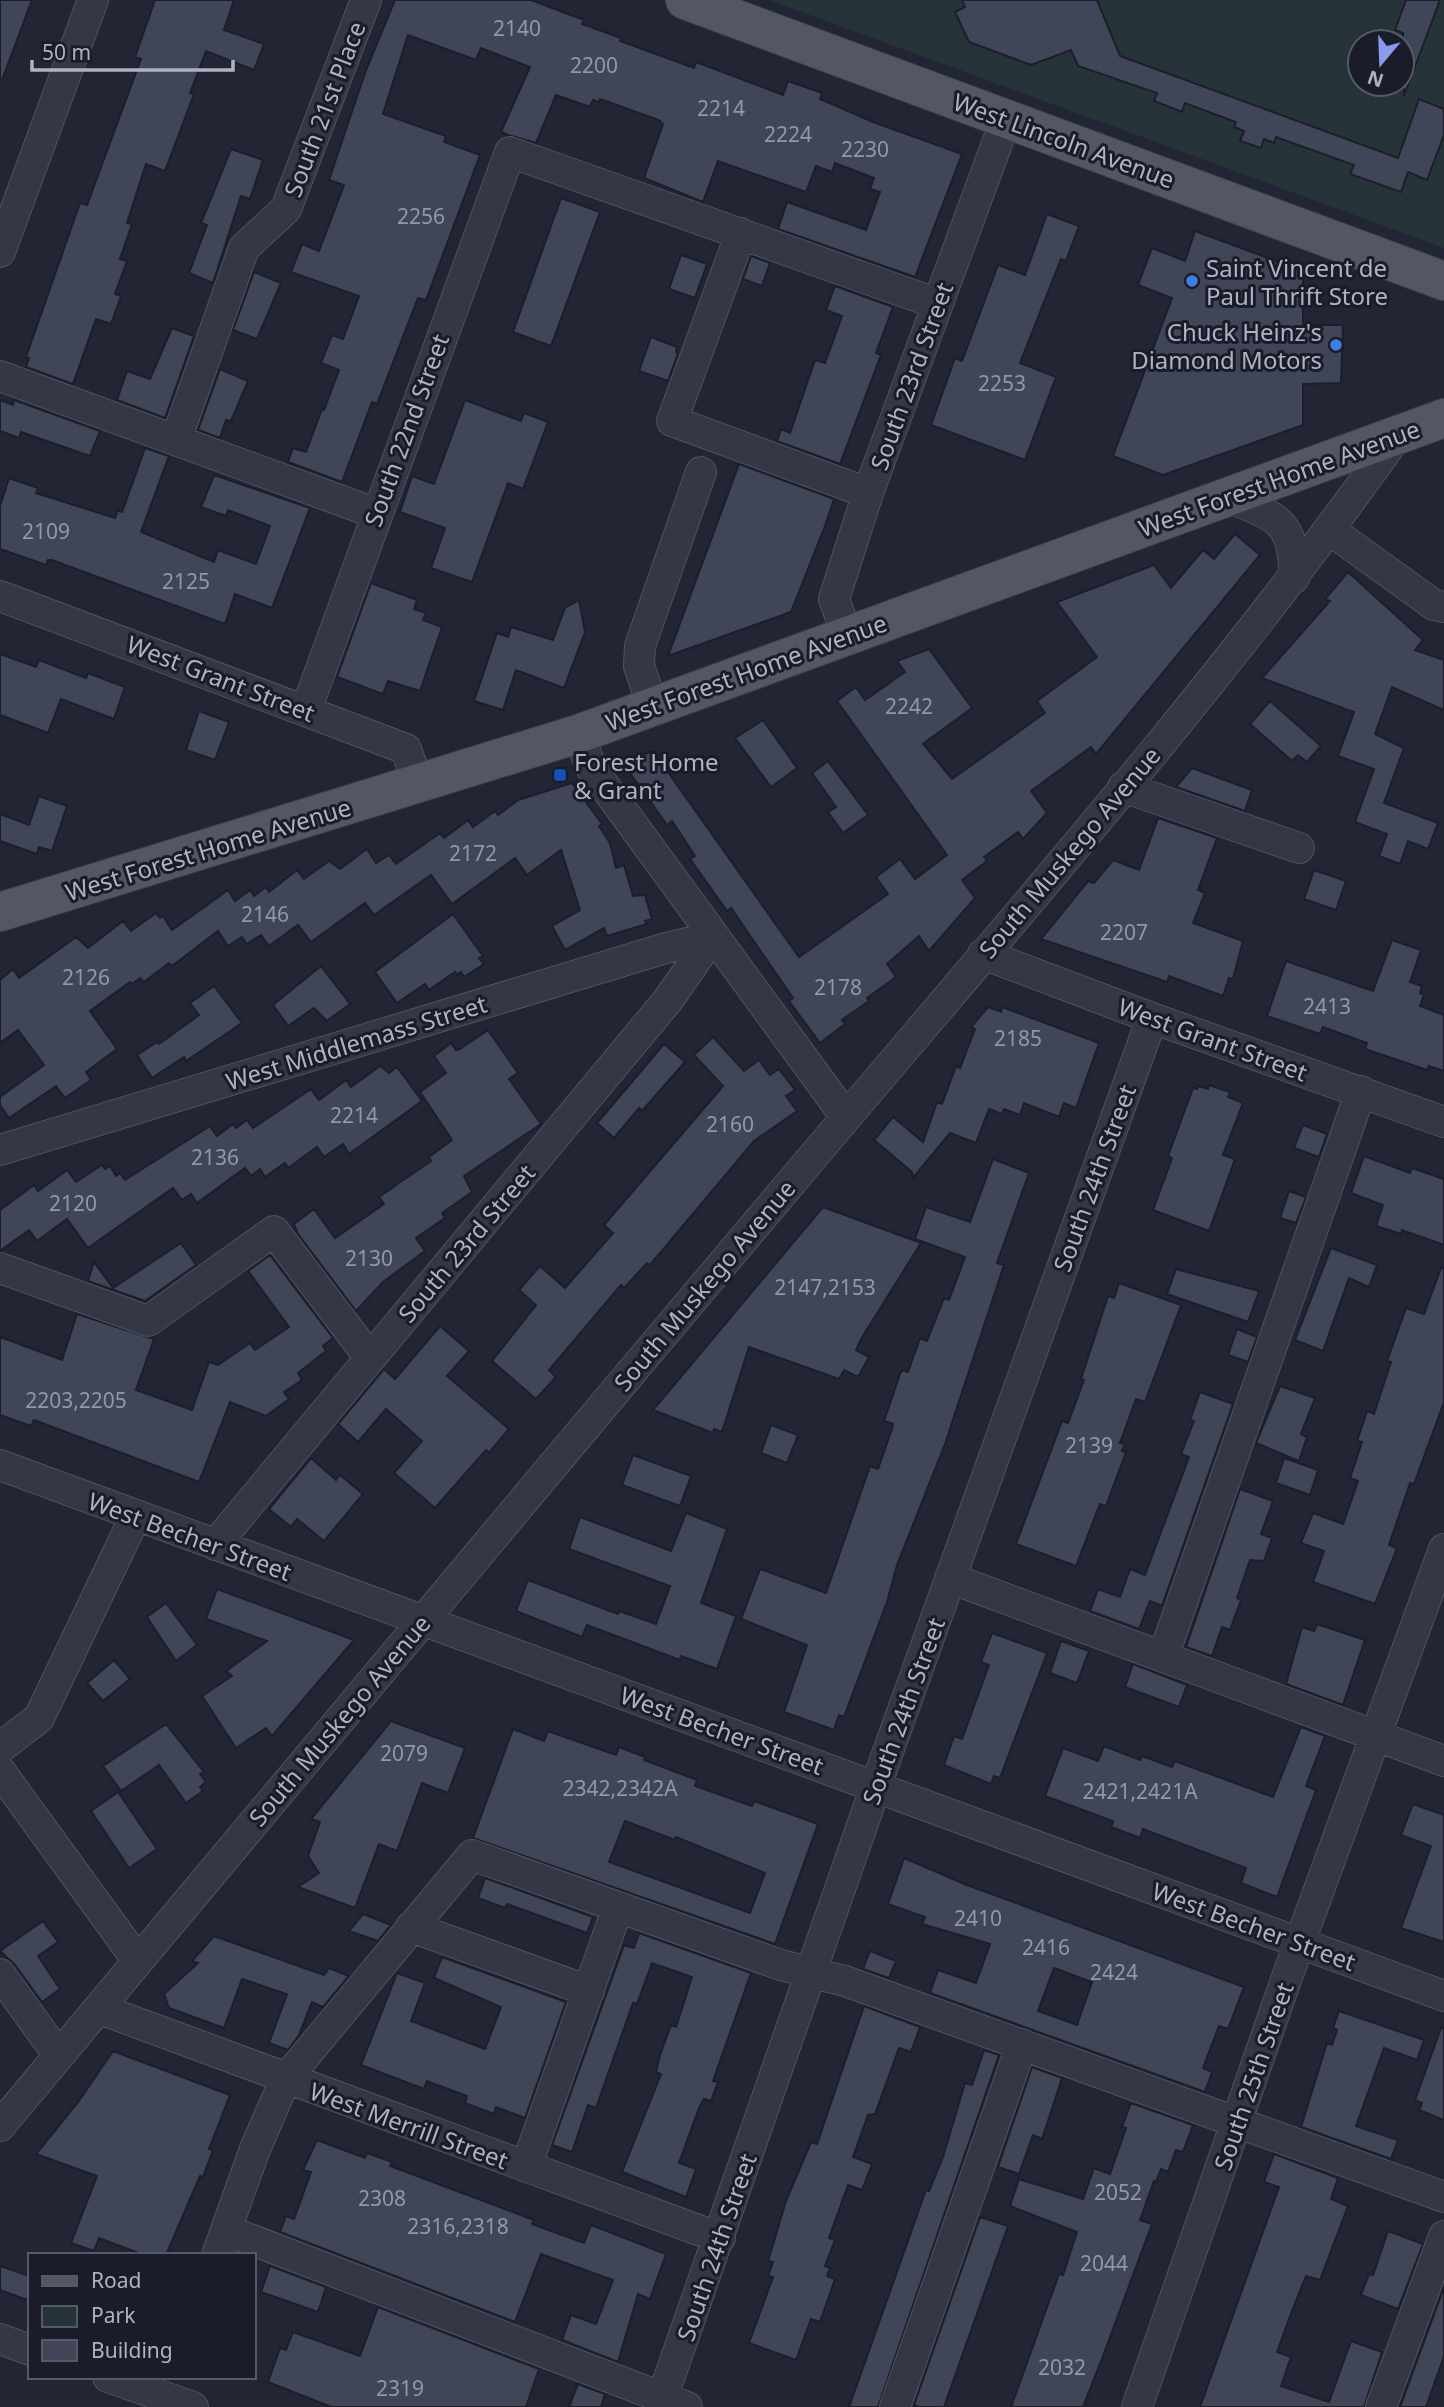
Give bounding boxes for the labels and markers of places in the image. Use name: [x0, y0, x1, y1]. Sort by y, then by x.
place label: Saint Vincent de Paul Thrift Store: [1206, 251, 1388, 312]
marker: Saint Vincent de Paul Thrift Store: [1184, 273, 1200, 289]
place label: Chuck Heinz's Diamond Motors: [1131, 315, 1322, 376]
marker: Chuck Heinz's Diamond Motors: [1328, 337, 1344, 353]
place label: Forest Home & Grant: [574, 745, 719, 806]
marker: Forest Home & Grant: [552, 767, 568, 783]

